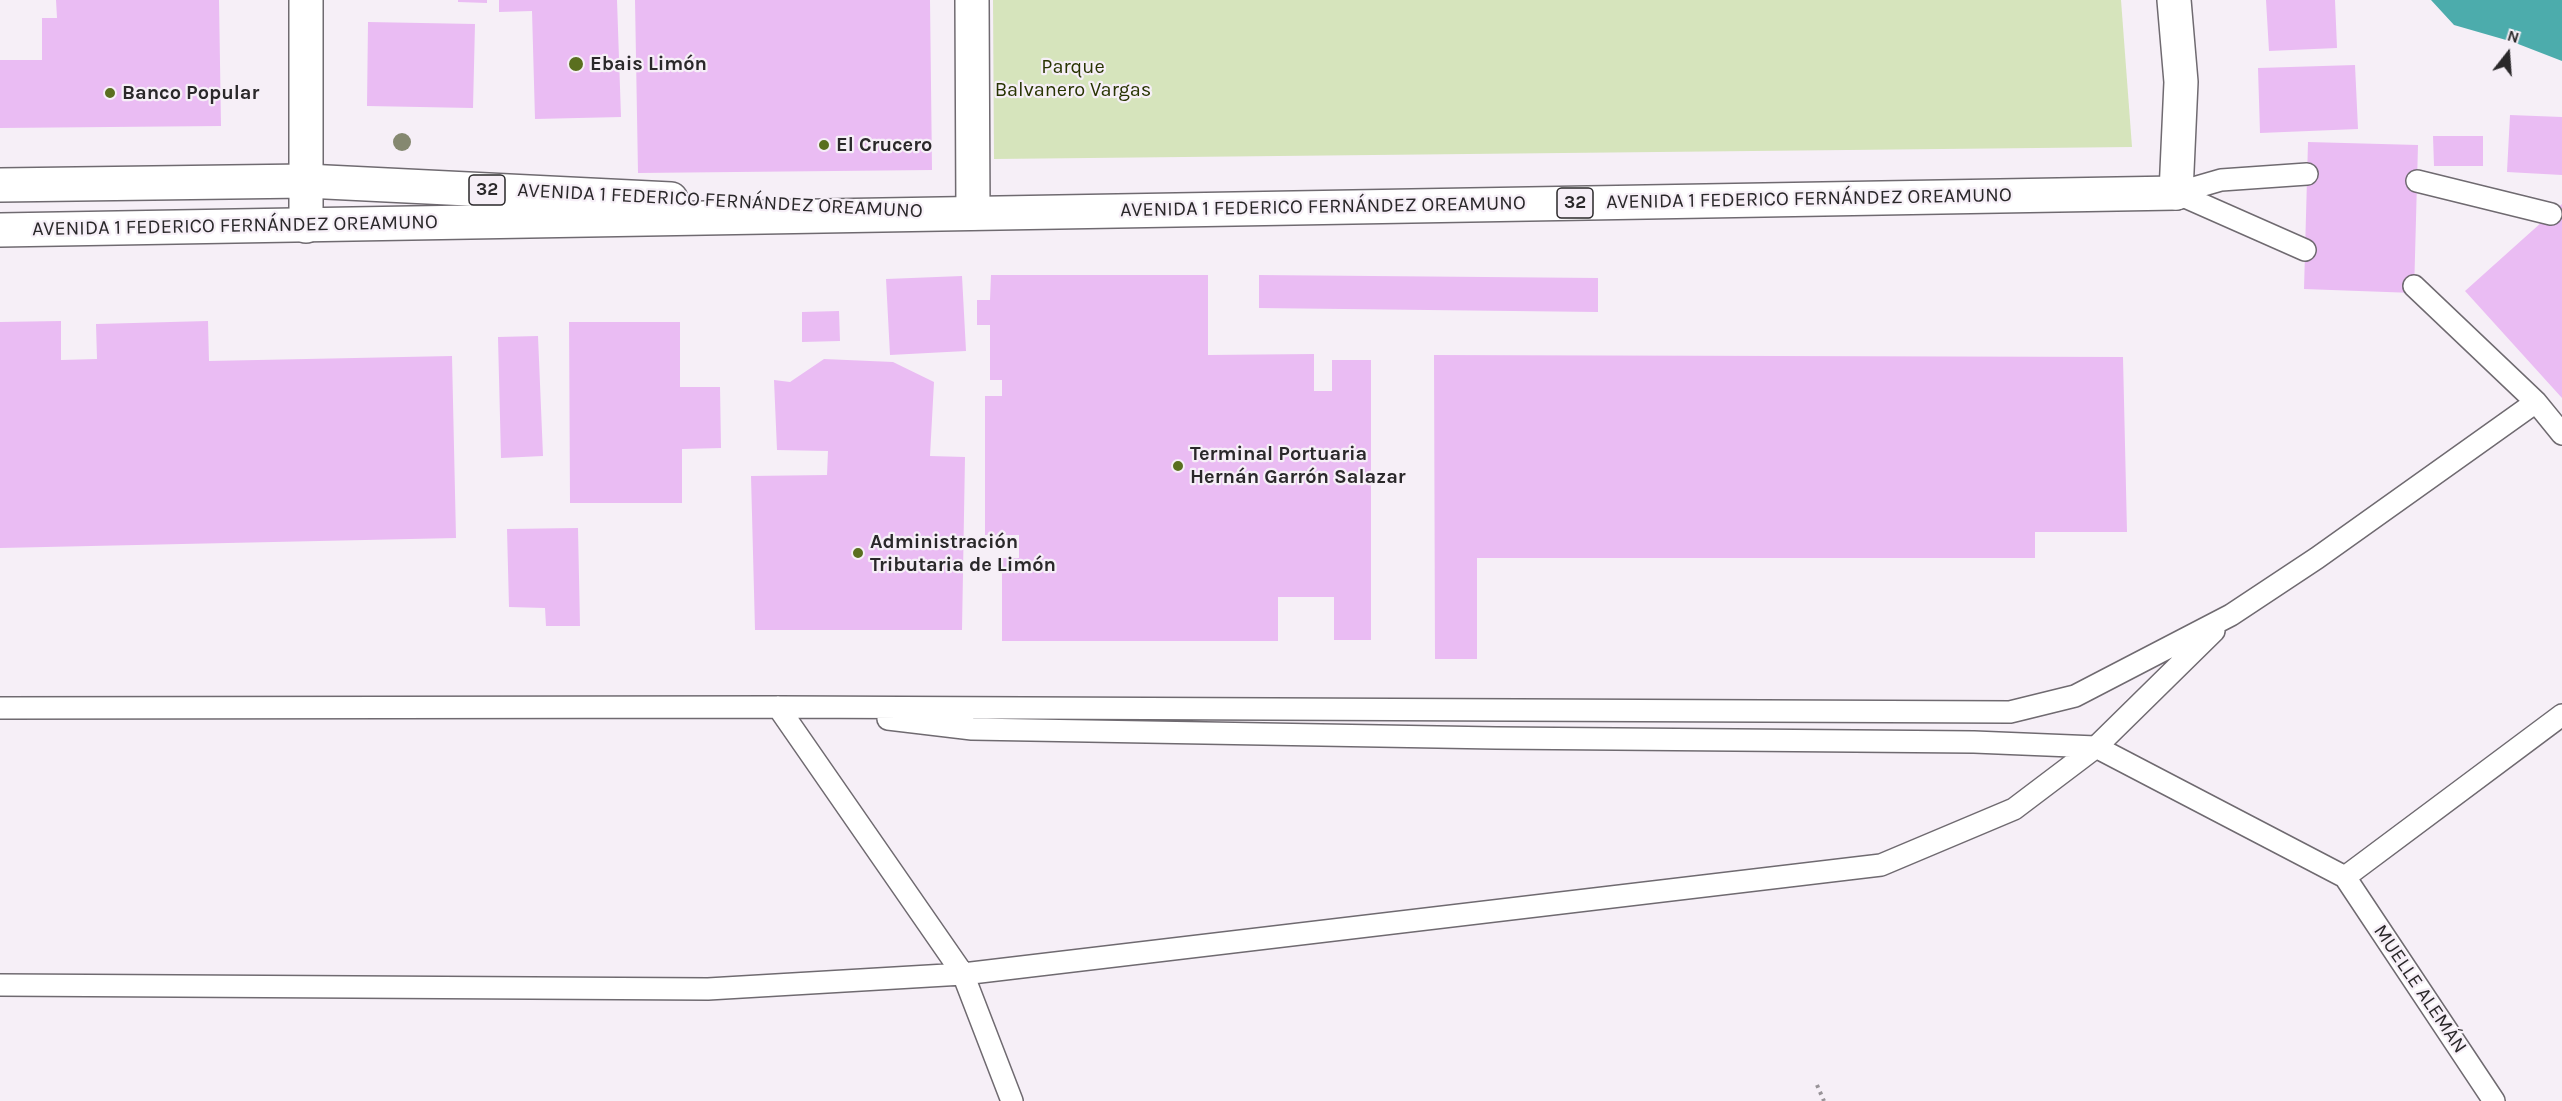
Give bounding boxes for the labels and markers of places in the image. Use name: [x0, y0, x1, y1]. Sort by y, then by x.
place label: Ebais Limón: [590, 52, 707, 76]
marker: Ebais Limón: [567, 55, 585, 73]
place label: Banco Popular: [122, 81, 259, 105]
marker: Banco Popular: [103, 86, 117, 100]
place label: El Crucero: [836, 133, 932, 157]
marker: El Crucero: [817, 138, 831, 152]
place label: Terminal Portuaria Hernán Garrón Salazar: [1190, 442, 1406, 489]
marker: Terminal Portuaria Hernán Garrón Salazar: [1171, 459, 1185, 473]
place label: Administración Tributaria de Limón: [870, 530, 1056, 577]
marker: Administración Tributaria de Limón: [851, 546, 865, 560]

